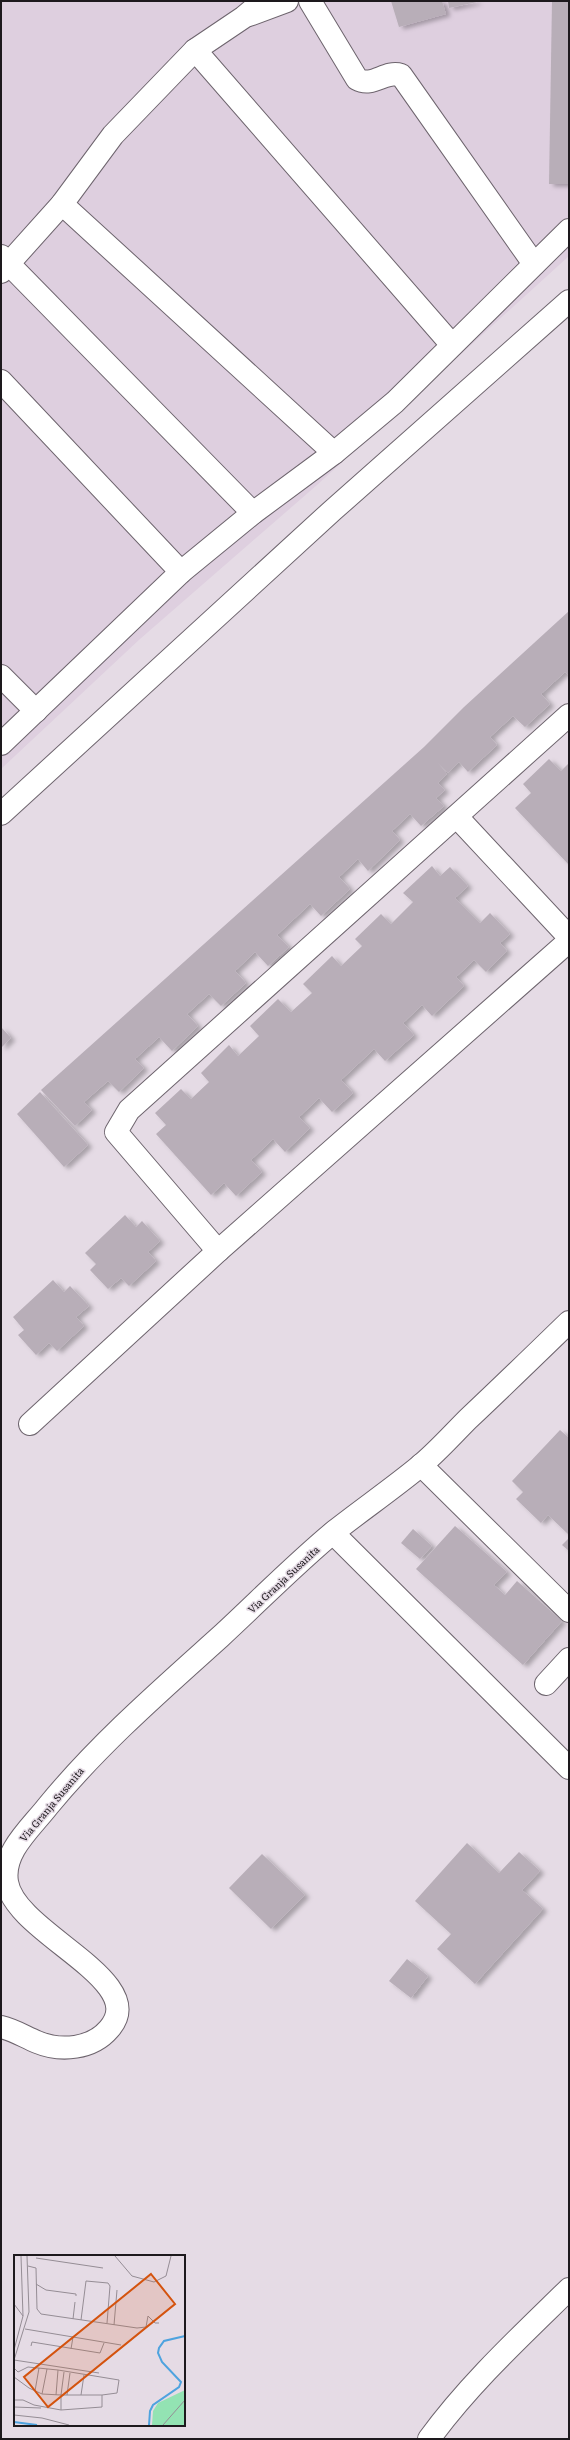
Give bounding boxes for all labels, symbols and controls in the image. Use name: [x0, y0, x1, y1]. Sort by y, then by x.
street label: Via Granja Susanita: [244, 1541, 323, 1616]
street label: Via Granja Susanita: [15, 1763, 87, 1845]
inset map: [14, 2255, 185, 2426]

